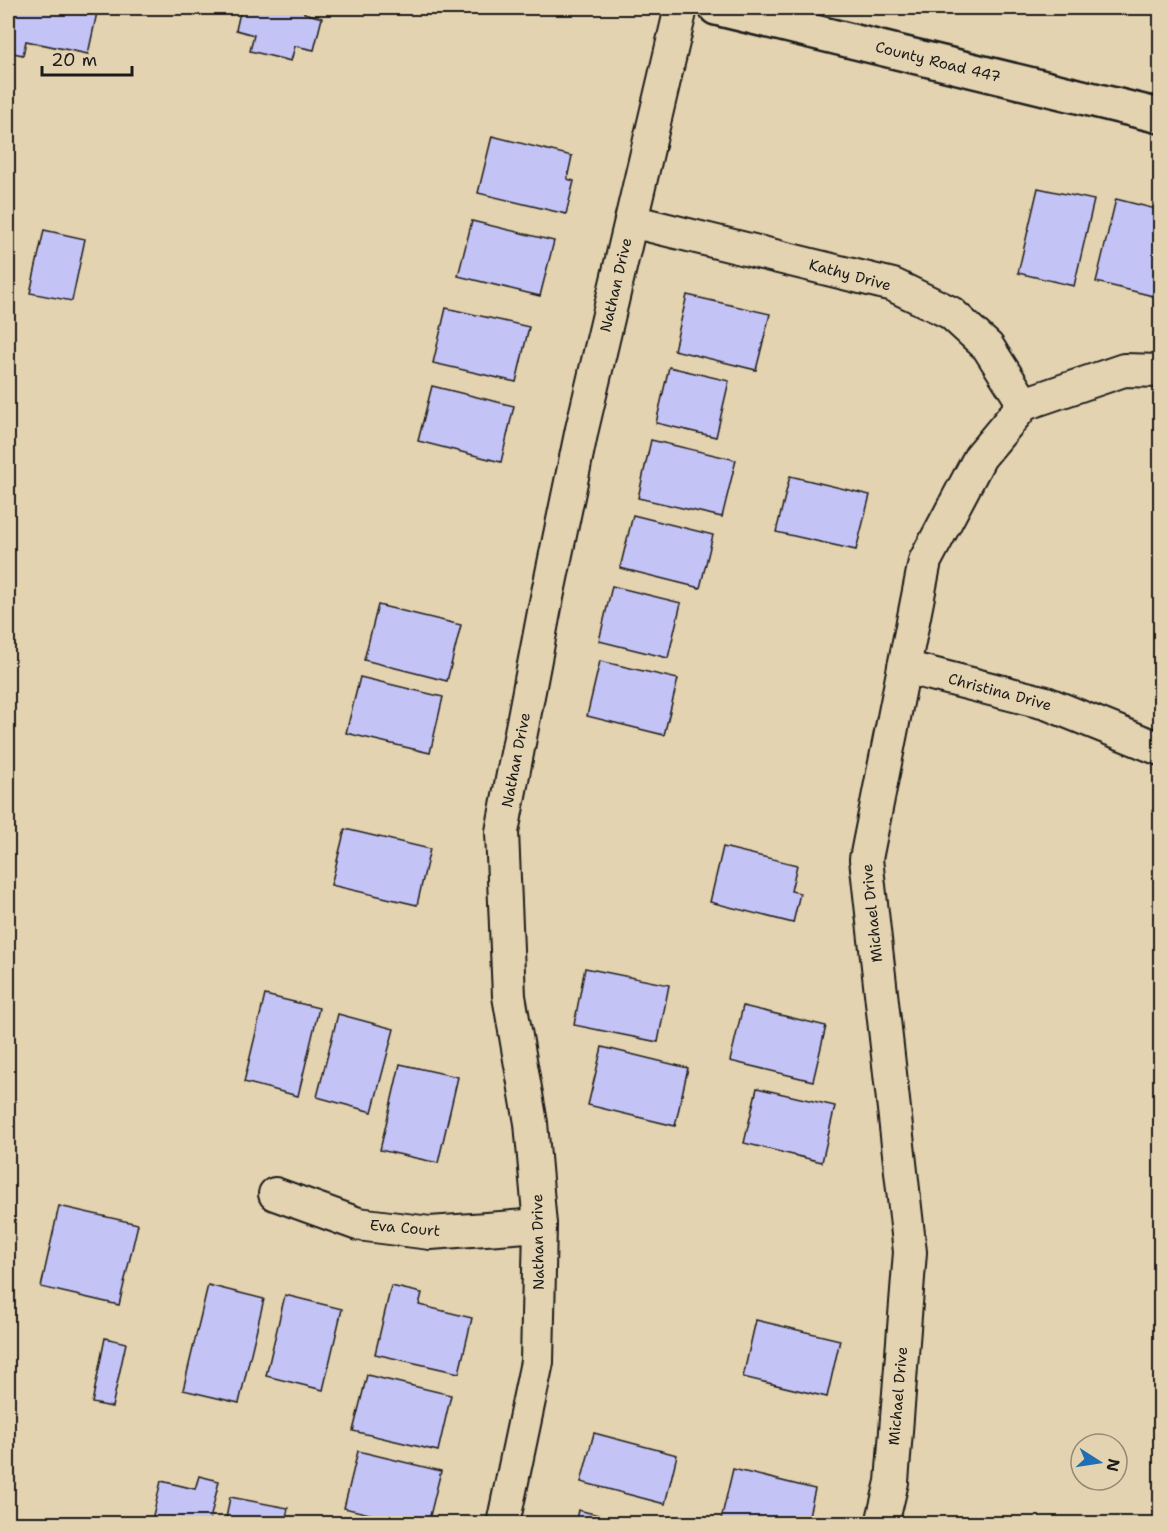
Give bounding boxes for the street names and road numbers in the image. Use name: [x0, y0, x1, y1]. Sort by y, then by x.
street label: County Road 447: [873, 37, 1003, 87]
street label: Nathan Drive: [595, 236, 637, 334]
street label: Kathy Drive: [807, 254, 893, 296]
street label: Christina Drive: [946, 669, 1054, 715]
street label: Nathan Drive: [497, 711, 535, 809]
street label: Michael Drive: [857, 863, 887, 963]
street label: Nathan Drive: [527, 1194, 549, 1290]
street label: Eva Court: [369, 1215, 441, 1241]
street label: Michael Drive: [884, 1346, 912, 1446]

